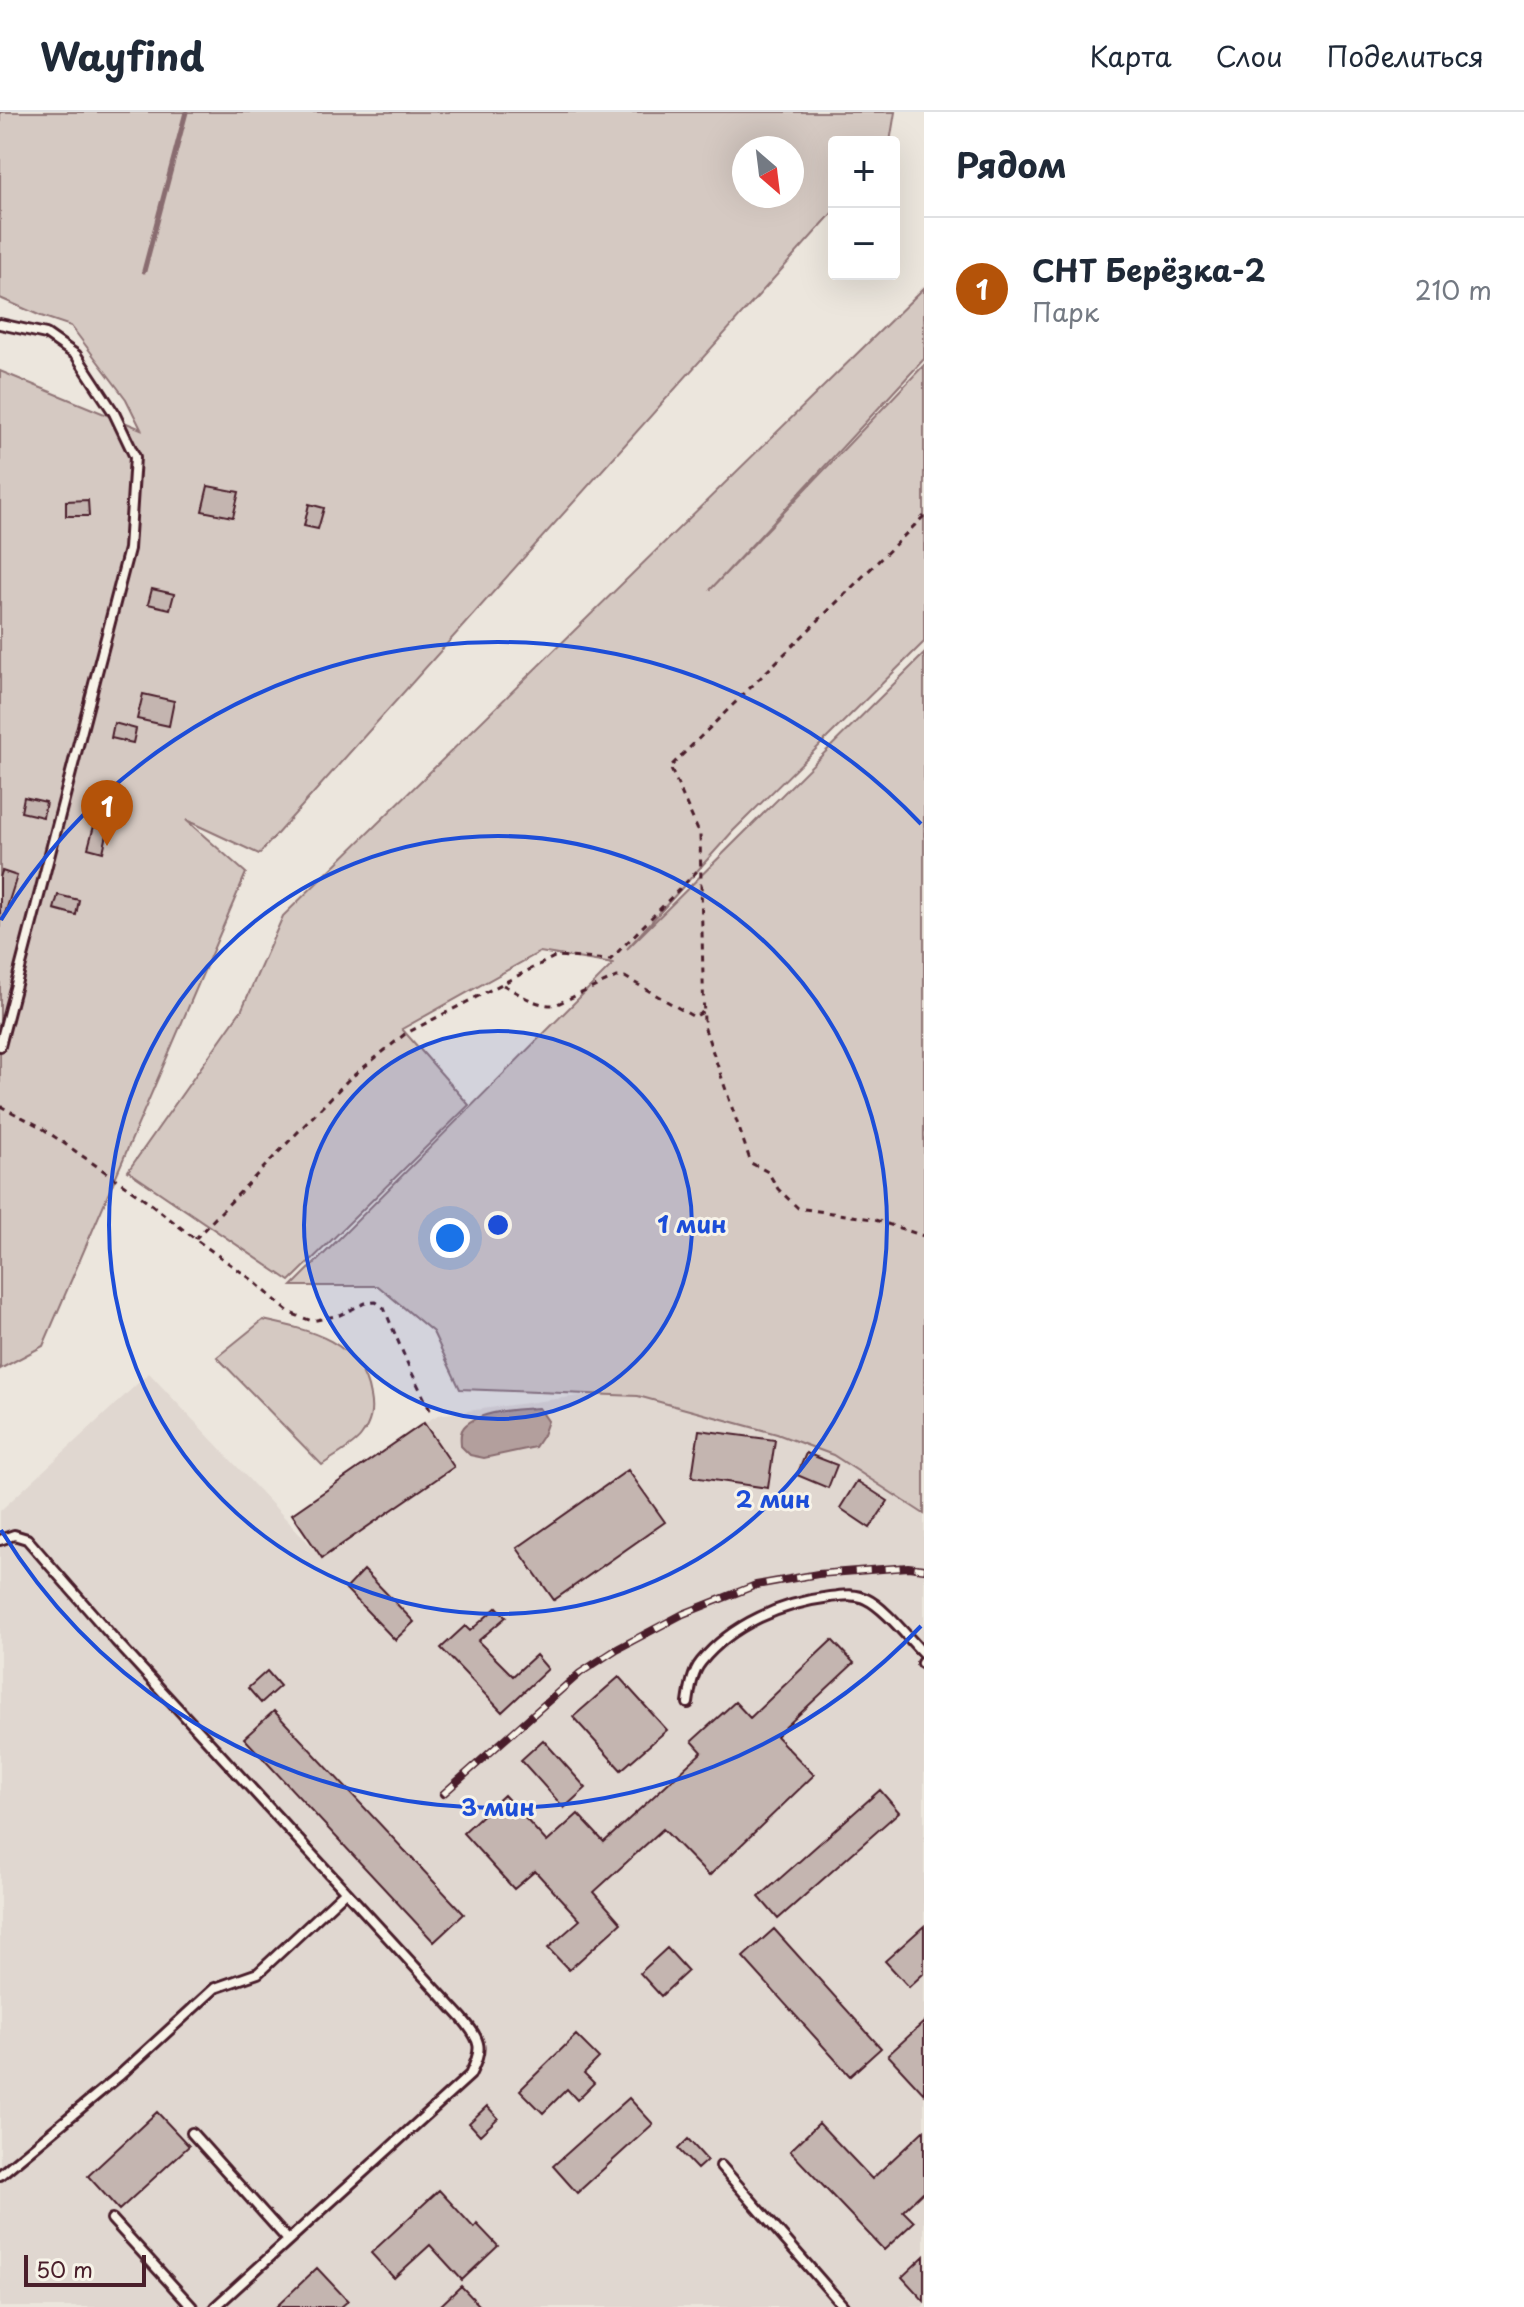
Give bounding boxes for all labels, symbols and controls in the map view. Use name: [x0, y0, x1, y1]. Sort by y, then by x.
text: Wayfind: [40, 27, 204, 84]
text: Карта: [1089, 34, 1172, 77]
text: Слои: [1216, 34, 1283, 77]
text: Поделиться: [1327, 34, 1484, 77]
north arrow: [732, 136, 804, 208]
map controls: [828, 136, 900, 280]
button: +: [828, 136, 900, 208]
text: Рядом: [956, 138, 1067, 190]
button: −: [828, 208, 900, 280]
text: СНТ Берёзка-2: [1032, 247, 1266, 292]
text: 1: [976, 270, 988, 309]
text: 210 m: [1415, 270, 1492, 309]
text: Парк: [1032, 292, 1099, 331]
pin: 1: [81, 780, 133, 846]
text: 1 мин: [657, 1205, 727, 1241]
centre of rings: [484, 1211, 512, 1239]
your location: [430, 1218, 470, 1258]
text: 2 мин: [736, 1480, 810, 1516]
text: 3 мин: [461, 1788, 535, 1824]
scale bar: [24, 2251, 146, 2287]
text: 50 m: [36, 2252, 93, 2285]

